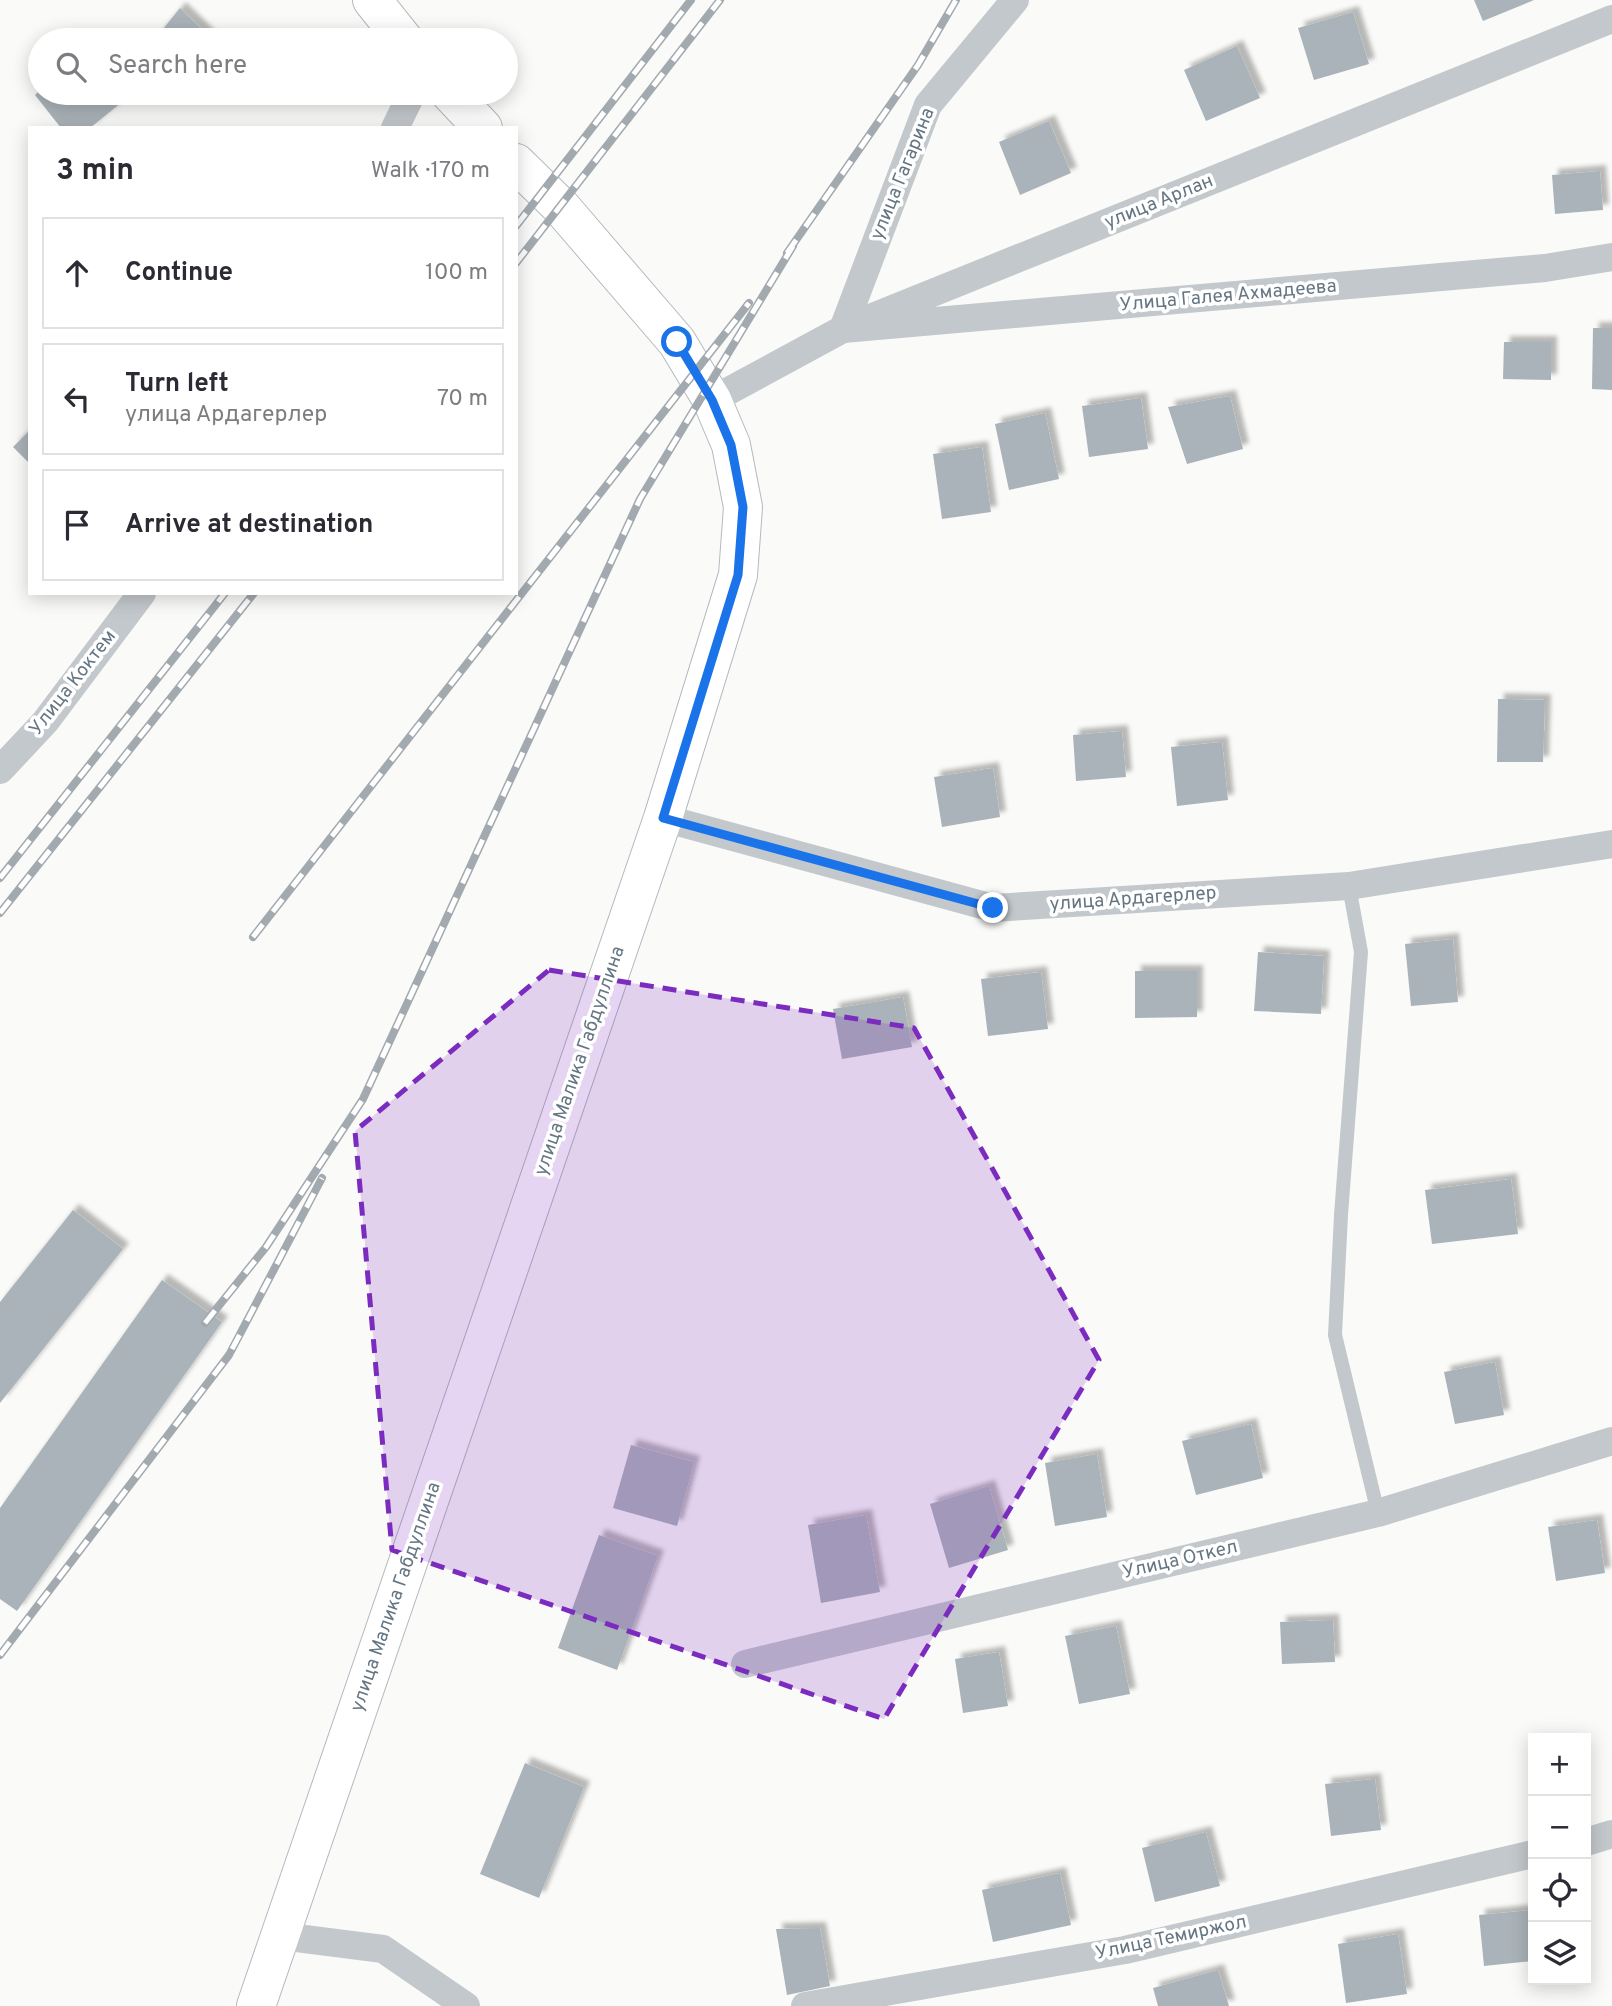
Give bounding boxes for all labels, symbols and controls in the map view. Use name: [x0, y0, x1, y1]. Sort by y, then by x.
search box: [28, 28, 518, 105]
icon: search: [52, 48, 90, 86]
text: Search here: [108, 50, 247, 83]
street label: улица Гагарина: [866, 104, 940, 244]
text: 3 min: [56, 153, 134, 190]
text: Walk · 170 m: [371, 157, 490, 186]
street label: улица Арлан: [1101, 169, 1217, 235]
icon: ahead: [58, 254, 96, 292]
text: Continue: [125, 257, 233, 290]
text: 100 m: [425, 259, 488, 288]
street label: Улица Галея Ахмадеева: [1118, 275, 1338, 317]
route start: [661, 326, 692, 357]
text: Turn left: [125, 368, 229, 401]
icon: left: [58, 380, 96, 418]
text: 70 m: [437, 385, 488, 414]
text: улица Ардагерлер: [125, 401, 327, 430]
icon: arrive: [58, 506, 96, 544]
text: Arrive at destination: [125, 509, 373, 542]
street label: Улица Коктем: [24, 625, 122, 741]
street label: улица Ардагерлер: [1049, 881, 1217, 917]
route end: [977, 892, 1008, 923]
street label: улица Малика Габдуллина: [529, 943, 631, 1179]
street label: улица Малика Габдуллина: [345, 1479, 447, 1715]
street label: Улица Откел: [1120, 1535, 1240, 1585]
map controls: [1528, 1733, 1591, 1985]
button: +: [1528, 1733, 1591, 1796]
button: −: [1528, 1796, 1591, 1859]
button: locate: [1528, 1859, 1591, 1922]
street label: Улица Темиржол: [1093, 1910, 1249, 1966]
button: layers: [1528, 1922, 1591, 1985]

